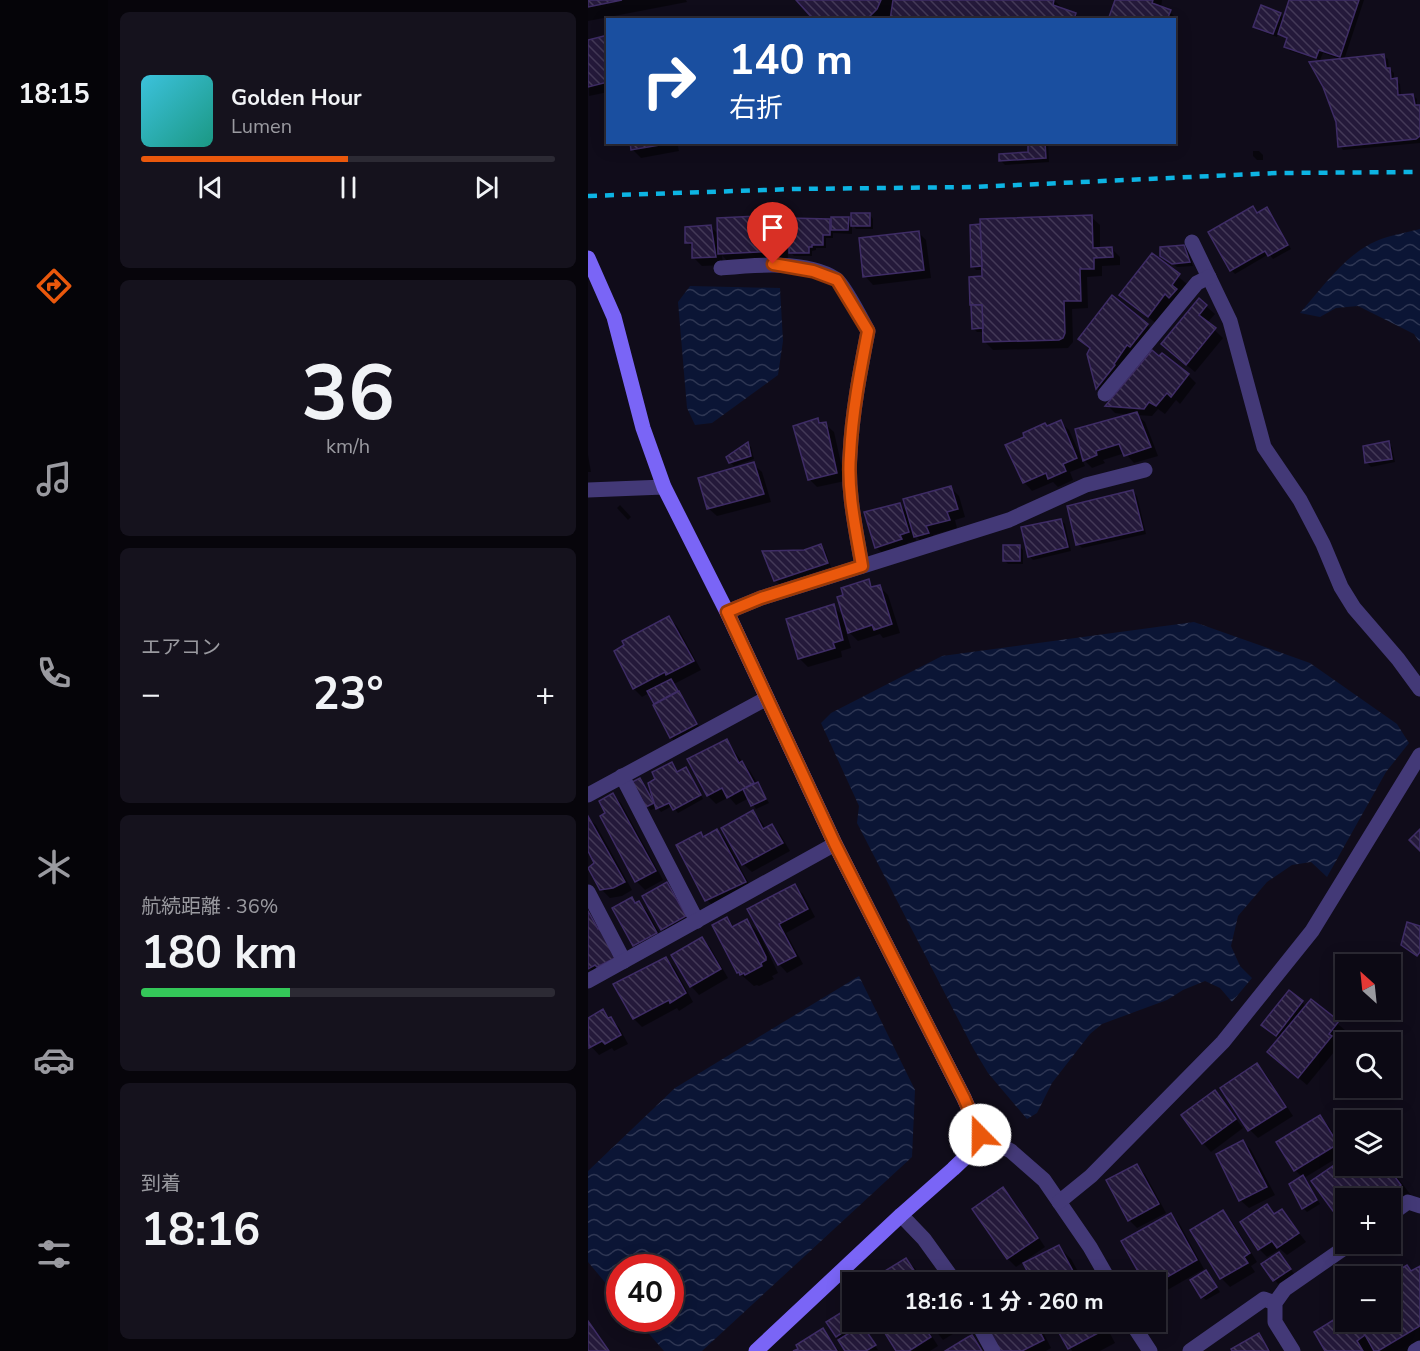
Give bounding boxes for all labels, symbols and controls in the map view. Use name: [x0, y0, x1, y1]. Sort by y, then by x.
text: 140 m: [729, 32, 853, 89]
icon: right: [630, 42, 708, 120]
text: 18:15: [18, 76, 90, 113]
text: Golden Hour: [231, 83, 362, 113]
text: 右折: [729, 90, 783, 127]
text: Lumen: [231, 113, 292, 140]
icon: previous: [194, 171, 227, 204]
icon: pause: [332, 171, 365, 204]
icon: next: [470, 171, 503, 204]
pin: [747, 202, 798, 264]
icon: arrive: [756, 211, 789, 244]
icon: directions: [33, 265, 75, 307]
text: 36: [301, 340, 395, 447]
text: km/h: [326, 433, 370, 460]
icon: music: [33, 458, 75, 500]
text: エアコン: [141, 634, 221, 661]
icon: phone: [33, 652, 75, 694]
text: 23°: [312, 664, 384, 725]
text: −: [141, 672, 161, 717]
text: +: [535, 672, 555, 717]
icon: climate: [33, 846, 75, 888]
text: 航続距離 · 36%: [141, 893, 278, 920]
text: 180 km: [141, 923, 298, 984]
north arrow: [1335, 954, 1401, 1020]
map controls: [1335, 954, 1401, 1332]
button: search: [1335, 1032, 1401, 1098]
icon: car: [33, 1039, 75, 1081]
position arrow: [948, 1103, 1012, 1167]
button: layers: [1335, 1110, 1401, 1176]
text: 到着: [141, 1170, 181, 1197]
button: +: [1335, 1188, 1401, 1254]
text: 18:16: [141, 1200, 260, 1261]
icon: filters: [33, 1233, 75, 1275]
speed limit sign: 40: [606, 1254, 684, 1332]
button: −: [1335, 1266, 1401, 1332]
text: 18:16 · 1 分 · 260 m: [905, 1287, 1103, 1317]

